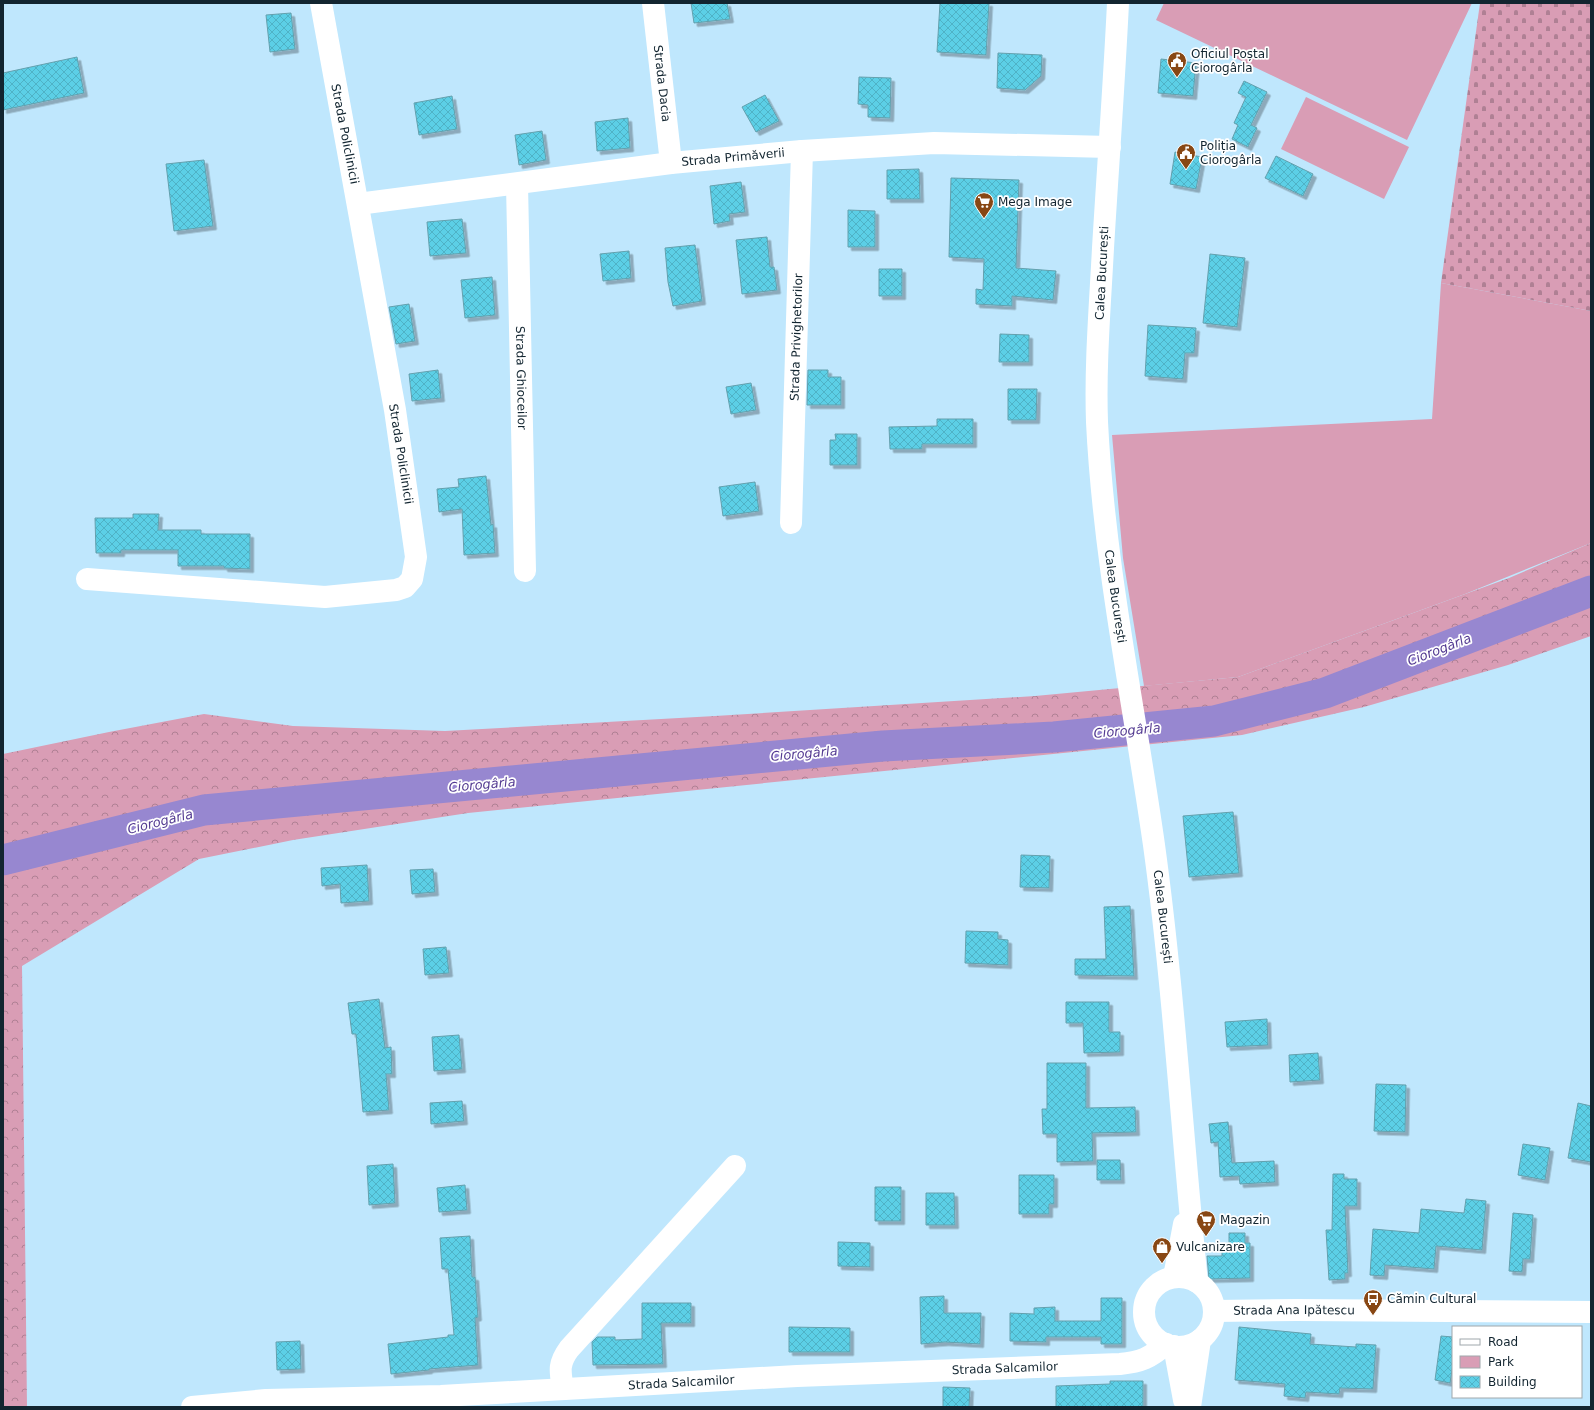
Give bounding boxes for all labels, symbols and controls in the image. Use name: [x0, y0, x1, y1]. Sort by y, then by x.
street label: Strada Dacia: [651, 44, 673, 123]
place label: Oficiul Poștal Ciorogârla: [1191, 47, 1268, 75]
public building icon: Oficiul Poștal Ciorogârla: [1166, 50, 1188, 78]
street label: Strada Policlinicii: [328, 83, 362, 185]
place label: Poliția Ciorogârla: [1200, 139, 1262, 167]
public building icon: Poliția Ciorogârla: [1175, 142, 1197, 170]
street label: Strada Primăverii: [681, 146, 785, 169]
supermarket icon: Mega Image: [973, 191, 995, 219]
place label: Mega Image: [998, 195, 1072, 209]
street label: Calea București: [1093, 226, 1111, 320]
street label: Strada Privighetorilor: [788, 273, 805, 401]
street label: Strada Ghioceilor: [513, 326, 529, 430]
street label: Strada Policlinicii: [386, 403, 416, 505]
street label: Calea București: [1102, 549, 1129, 644]
water label: Ciorogârla: [1405, 630, 1473, 668]
water label: Ciorogârla: [1093, 720, 1161, 741]
water label: Ciorogârla: [770, 743, 838, 764]
water label: Ciorogârla: [448, 774, 516, 795]
water label: Ciorogârla: [126, 806, 195, 837]
street label: Calea București: [1150, 869, 1175, 964]
supermarket icon: Magazin: [1195, 1209, 1217, 1237]
place label: Magazin: [1220, 1213, 1270, 1227]
shop icon: Vulcanizare: [1151, 1236, 1173, 1264]
place label: Vulcanizare: [1176, 1240, 1245, 1254]
bus stop icon: Cămin Cultural: [1362, 1288, 1384, 1316]
place label: Cămin Cultural: [1387, 1292, 1476, 1306]
street label: Strada Ana Ipătescu: [1233, 1303, 1355, 1318]
legend: [1452, 1326, 1582, 1398]
text: Road: [1488, 1335, 1518, 1349]
text: Park: [1488, 1355, 1514, 1369]
street label: Strada Salcamilor: [951, 1359, 1058, 1377]
street label: Strada Salcamilor: [628, 1373, 735, 1392]
text: Building: [1488, 1375, 1537, 1389]

